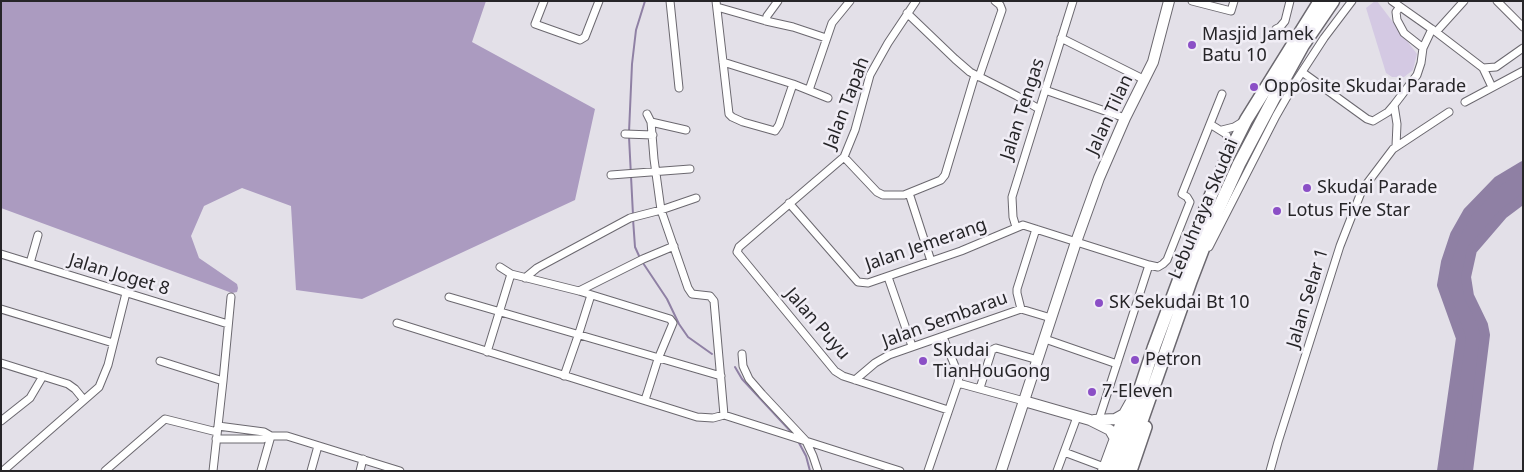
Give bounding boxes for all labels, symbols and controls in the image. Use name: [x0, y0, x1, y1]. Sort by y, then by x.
place label: Masjid Jamek Batu 10: [1202, 24, 1314, 66]
marker: Masjid Jamek Batu 10: [1186, 39, 1198, 51]
street label: Jalan Tapah: [820, 54, 874, 152]
street label: Jalan Tengas: [996, 56, 1050, 162]
street label: Jalan Tilan: [1082, 71, 1138, 159]
place label: Opposite Skudai Parade: [1264, 76, 1466, 98]
marker: Opposite Skudai Parade: [1248, 81, 1260, 93]
street label: Lebuhraya Skudai: [1165, 136, 1243, 282]
place label: Skudai Parade: [1317, 177, 1437, 199]
marker: Skudai Parade: [1301, 182, 1313, 194]
place label: Lotus Five Star: [1287, 200, 1410, 222]
marker: Lotus Five Star: [1271, 205, 1283, 217]
street label: Jalan Jemerang: [862, 214, 990, 276]
street label: Jalan Selar 1: [1283, 246, 1333, 350]
street label: Jalan Joget 8: [66, 249, 172, 301]
street label: Jalan Puyu: [780, 284, 854, 364]
street label: Jalan Sembarau: [879, 287, 1011, 353]
place label: SK Sekudai Bt 10: [1109, 292, 1249, 314]
marker: SK Sekudai Bt 10: [1093, 297, 1105, 309]
place label: Skudai TianHouGong: [933, 340, 1050, 382]
place label: Petron: [1145, 349, 1202, 371]
marker: Petron: [1129, 354, 1141, 366]
marker: Skudai TianHouGong: [917, 355, 929, 367]
place label: 7-Eleven: [1102, 381, 1173, 403]
marker: 7-Eleven: [1086, 386, 1098, 398]

